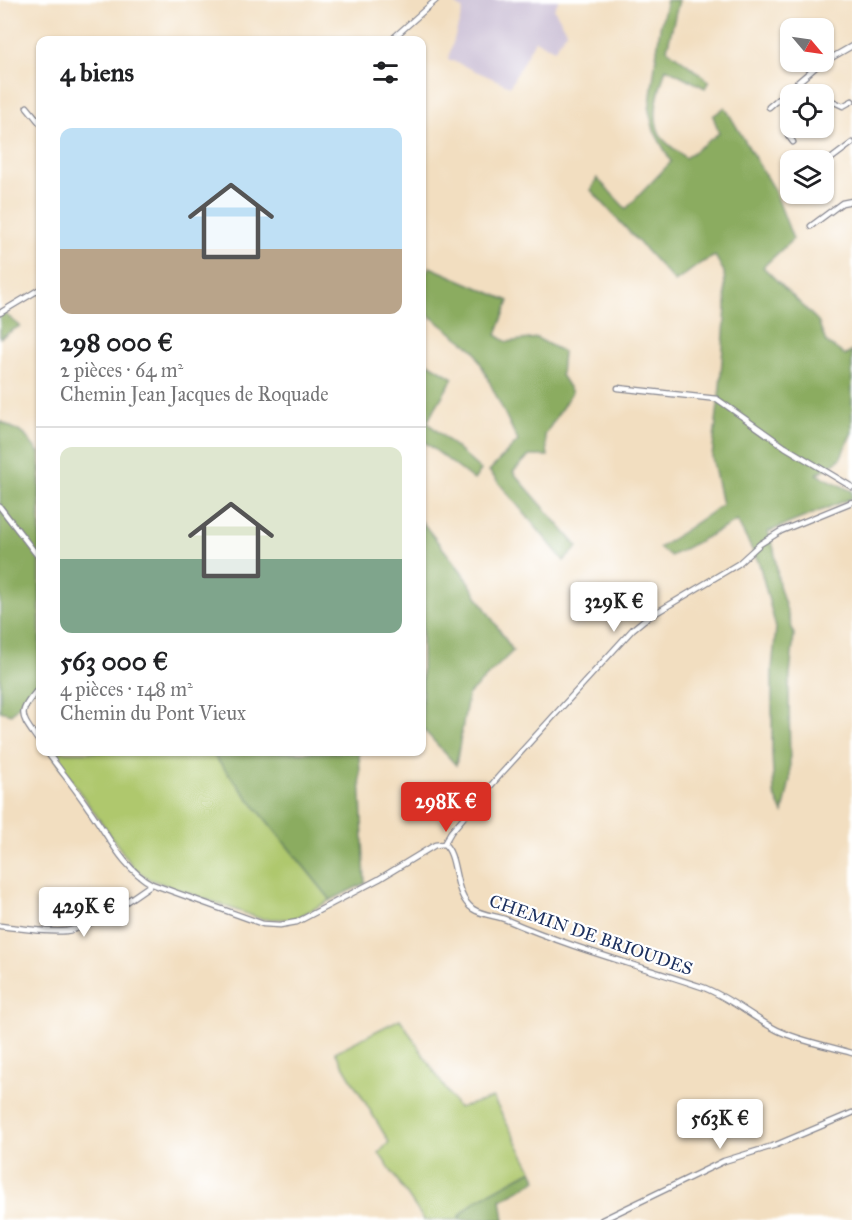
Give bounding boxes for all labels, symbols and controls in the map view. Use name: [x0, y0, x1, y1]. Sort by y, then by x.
north arrow: [780, 18, 834, 72]
map controls: [780, 18, 834, 204]
text: 4 biens: [60, 56, 134, 88]
icon: filters: [369, 56, 402, 89]
button: locate: [780, 84, 834, 138]
button: layers: [780, 150, 834, 204]
icon: home: [177, 167, 285, 275]
text: 298 000 €: [60, 326, 173, 358]
text: 2 pièces · 64 m²: [60, 358, 183, 382]
text: Chemin Jean Jacques de Roquade: [60, 382, 329, 406]
icon: home: [177, 486, 285, 594]
pin: 329K €: [565, 582, 663, 633]
text: 329K €: [584, 589, 644, 613]
text: 563 000 €: [60, 645, 168, 677]
text: 4 pièces · 148 m²: [60, 677, 193, 701]
text: Chemin du Pont Vieux: [60, 701, 246, 725]
pin: 298K €: [397, 782, 495, 833]
text: 298K €: [415, 789, 477, 813]
pin: 429K €: [35, 887, 133, 938]
street label: CHEMIN DE BRIOUDES: [486, 890, 696, 980]
text: 429K €: [53, 894, 115, 918]
pin: 563K €: [671, 1099, 769, 1150]
text: 563K €: [691, 1106, 749, 1130]

